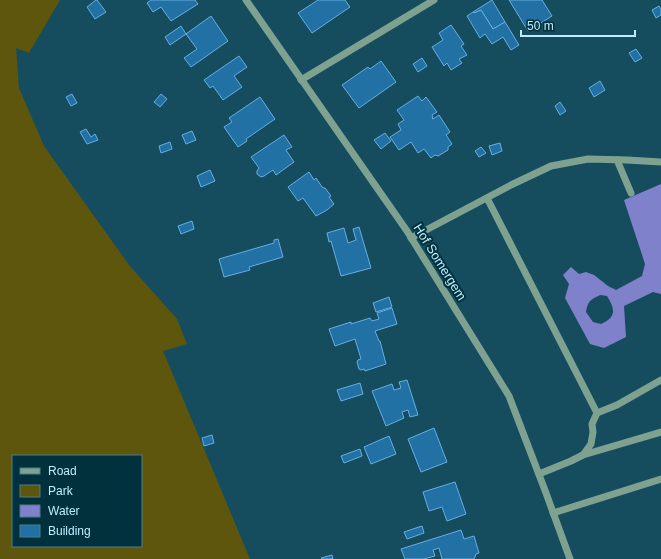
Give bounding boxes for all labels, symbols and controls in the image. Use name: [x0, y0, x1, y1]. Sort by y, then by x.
scale bar: [521, 12, 635, 38]
text: 50 m: [527, 19, 554, 33]
street label: Hof Somergem: [410, 221, 470, 303]
legend: [12, 455, 142, 547]
text: Road: [48, 464, 77, 478]
text: Park: [48, 484, 74, 498]
text: Water: [48, 504, 80, 518]
text: Building: [48, 524, 91, 538]

